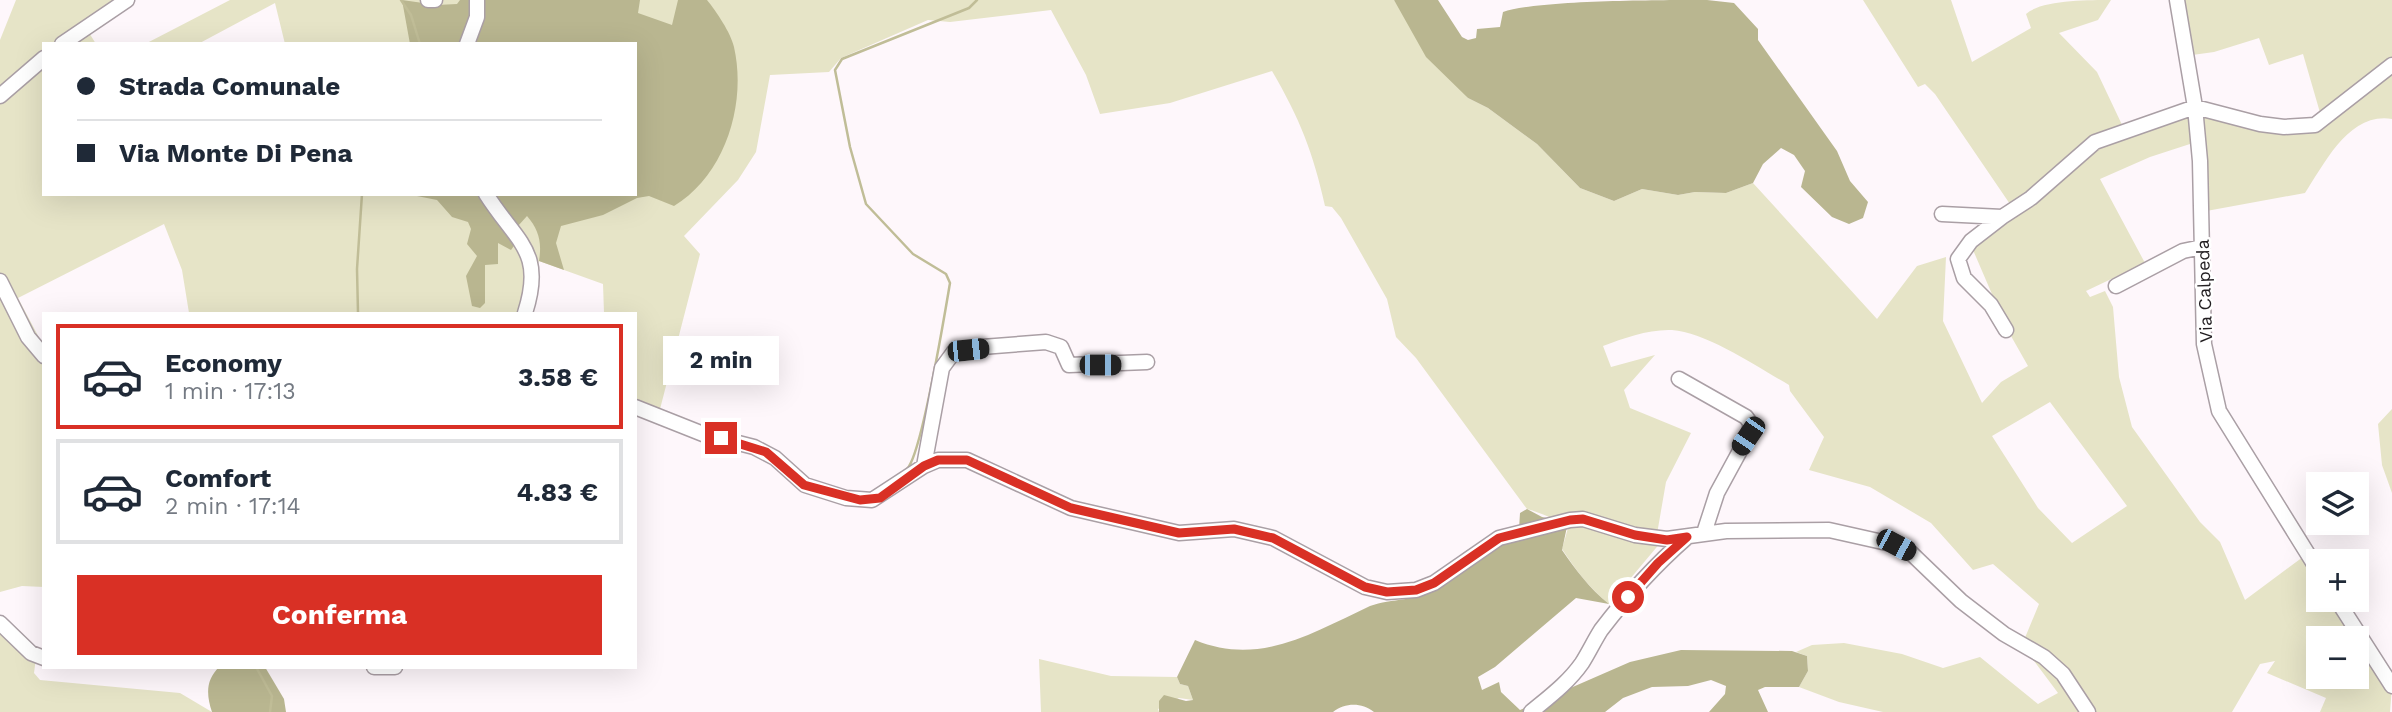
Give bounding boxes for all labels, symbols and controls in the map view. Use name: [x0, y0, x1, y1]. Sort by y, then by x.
text: Strada Comunale: [119, 71, 340, 101]
text: Via Monte Di Pena: [119, 138, 352, 168]
street label: Via Calpeda: [2192, 239, 2216, 343]
callout: 2 min: [663, 336, 779, 386]
car: [947, 337, 990, 363]
icon: car: [81, 345, 144, 408]
text: 2 min: [690, 347, 752, 374]
text: Economy: [165, 348, 282, 378]
car: [1080, 355, 1122, 376]
text: 3.58 €: [518, 362, 598, 392]
text: 1 min · 17:13: [165, 378, 296, 405]
car: [1728, 413, 1769, 459]
route end: [705, 422, 737, 454]
icon: car: [81, 460, 144, 523]
text: Comfort: [165, 463, 271, 493]
map controls: [2306, 472, 2369, 689]
button: layers: [2306, 472, 2369, 535]
text: 4.83 €: [517, 477, 598, 507]
text: 2 min · 17:14: [165, 493, 301, 520]
car: [1873, 526, 1920, 564]
button: +: [2306, 549, 2369, 612]
button: Conferma: [77, 575, 602, 655]
route start: [1612, 581, 1644, 613]
button: −: [2306, 626, 2369, 689]

